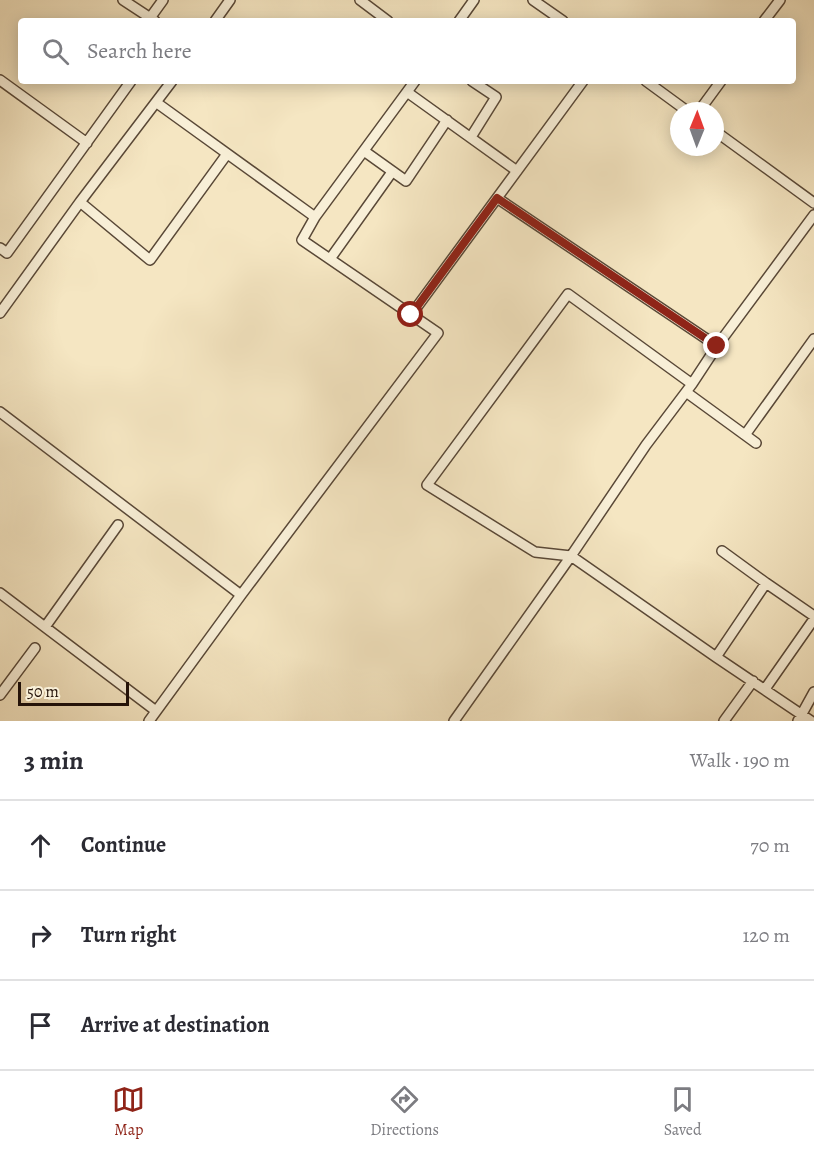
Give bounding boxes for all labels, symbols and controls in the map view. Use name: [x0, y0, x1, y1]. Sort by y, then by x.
search box: [18, 18, 796, 84]
icon: search: [39, 35, 72, 68]
text: Search here: [87, 36, 192, 66]
north arrow: [670, 102, 724, 156]
route start: [397, 301, 423, 327]
route end: [703, 332, 729, 358]
scale bar: [18, 679, 129, 706]
text: 50 m: [27, 681, 59, 703]
text: 3 min: [24, 743, 84, 778]
text: Walk · 190 m: [690, 747, 790, 774]
icon: ahead: [24, 829, 57, 862]
text: Continue: [81, 830, 166, 860]
text: 70 m: [750, 832, 790, 859]
icon: right: [24, 919, 57, 952]
text: Turn right: [81, 920, 177, 950]
text: 120 m: [742, 922, 790, 949]
icon: arrive: [24, 1009, 57, 1042]
text: Arrive at destination: [81, 1010, 270, 1040]
tab: Map: [112, 1083, 145, 1141]
tab: Directions: [370, 1083, 439, 1141]
tab: Saved: [664, 1083, 702, 1141]

